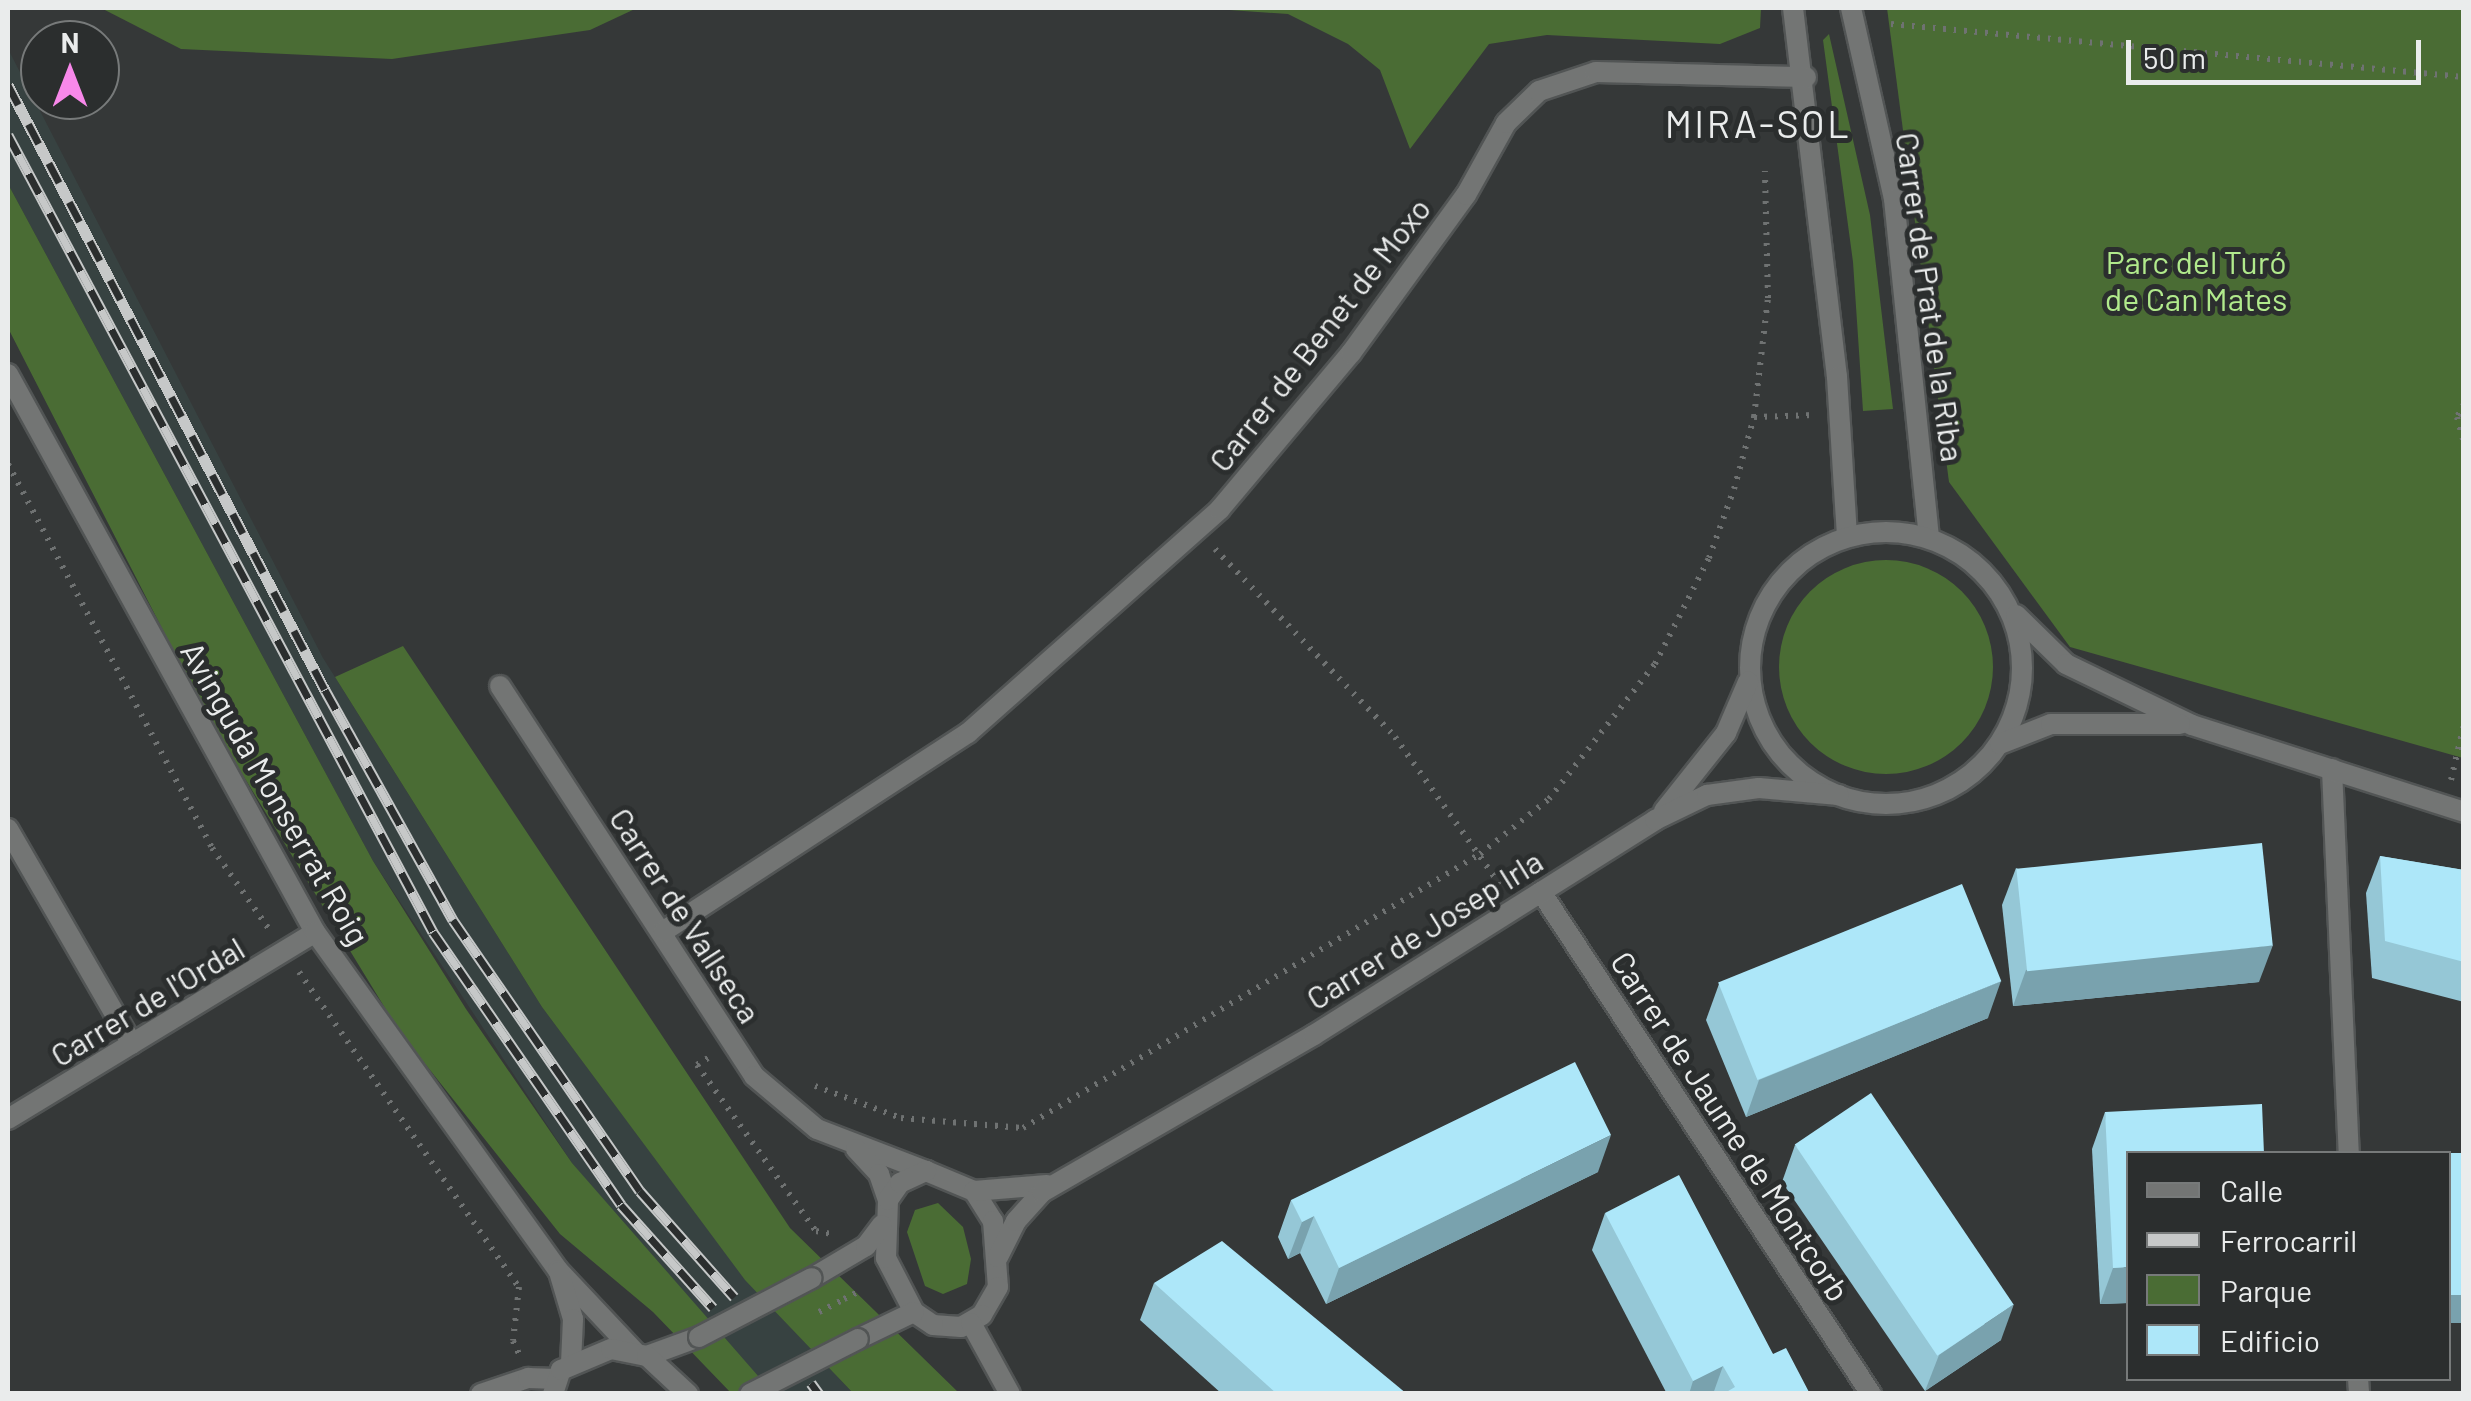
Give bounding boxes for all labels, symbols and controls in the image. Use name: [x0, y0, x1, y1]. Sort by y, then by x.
north arrow: [20, 20, 120, 120]
scale bar: [2131, 20, 2426, 82]
text: N: [61, 25, 79, 59]
text: 50 m: [2143, 39, 2206, 75]
district label: MIRA-SOL: [1665, 101, 1851, 147]
street label: Carrer de Prat de la Riba: [1889, 130, 1973, 464]
street label: Carrer de Benet de Moxo: [1200, 190, 1438, 478]
park label: Parc del Turó de Can Mates: [2105, 243, 2287, 318]
street label: Avinguda Monserrat Roig: [174, 635, 378, 951]
street label: Carrer de Vallseca: [602, 800, 770, 1030]
street label: Carrer de Josep Irla: [1299, 841, 1549, 1017]
street label: Carrer de l'Ordal: [43, 928, 251, 1074]
street label: Carrer de Jaume de Montcorb: [1603, 944, 1859, 1308]
legend: [2126, 1151, 2451, 1381]
text: Calle: [2220, 1172, 2283, 1208]
text: Ferrocarril: [2220, 1222, 2357, 1258]
text: Parque: [2220, 1272, 2312, 1308]
text: Edificio: [2220, 1322, 2320, 1358]

